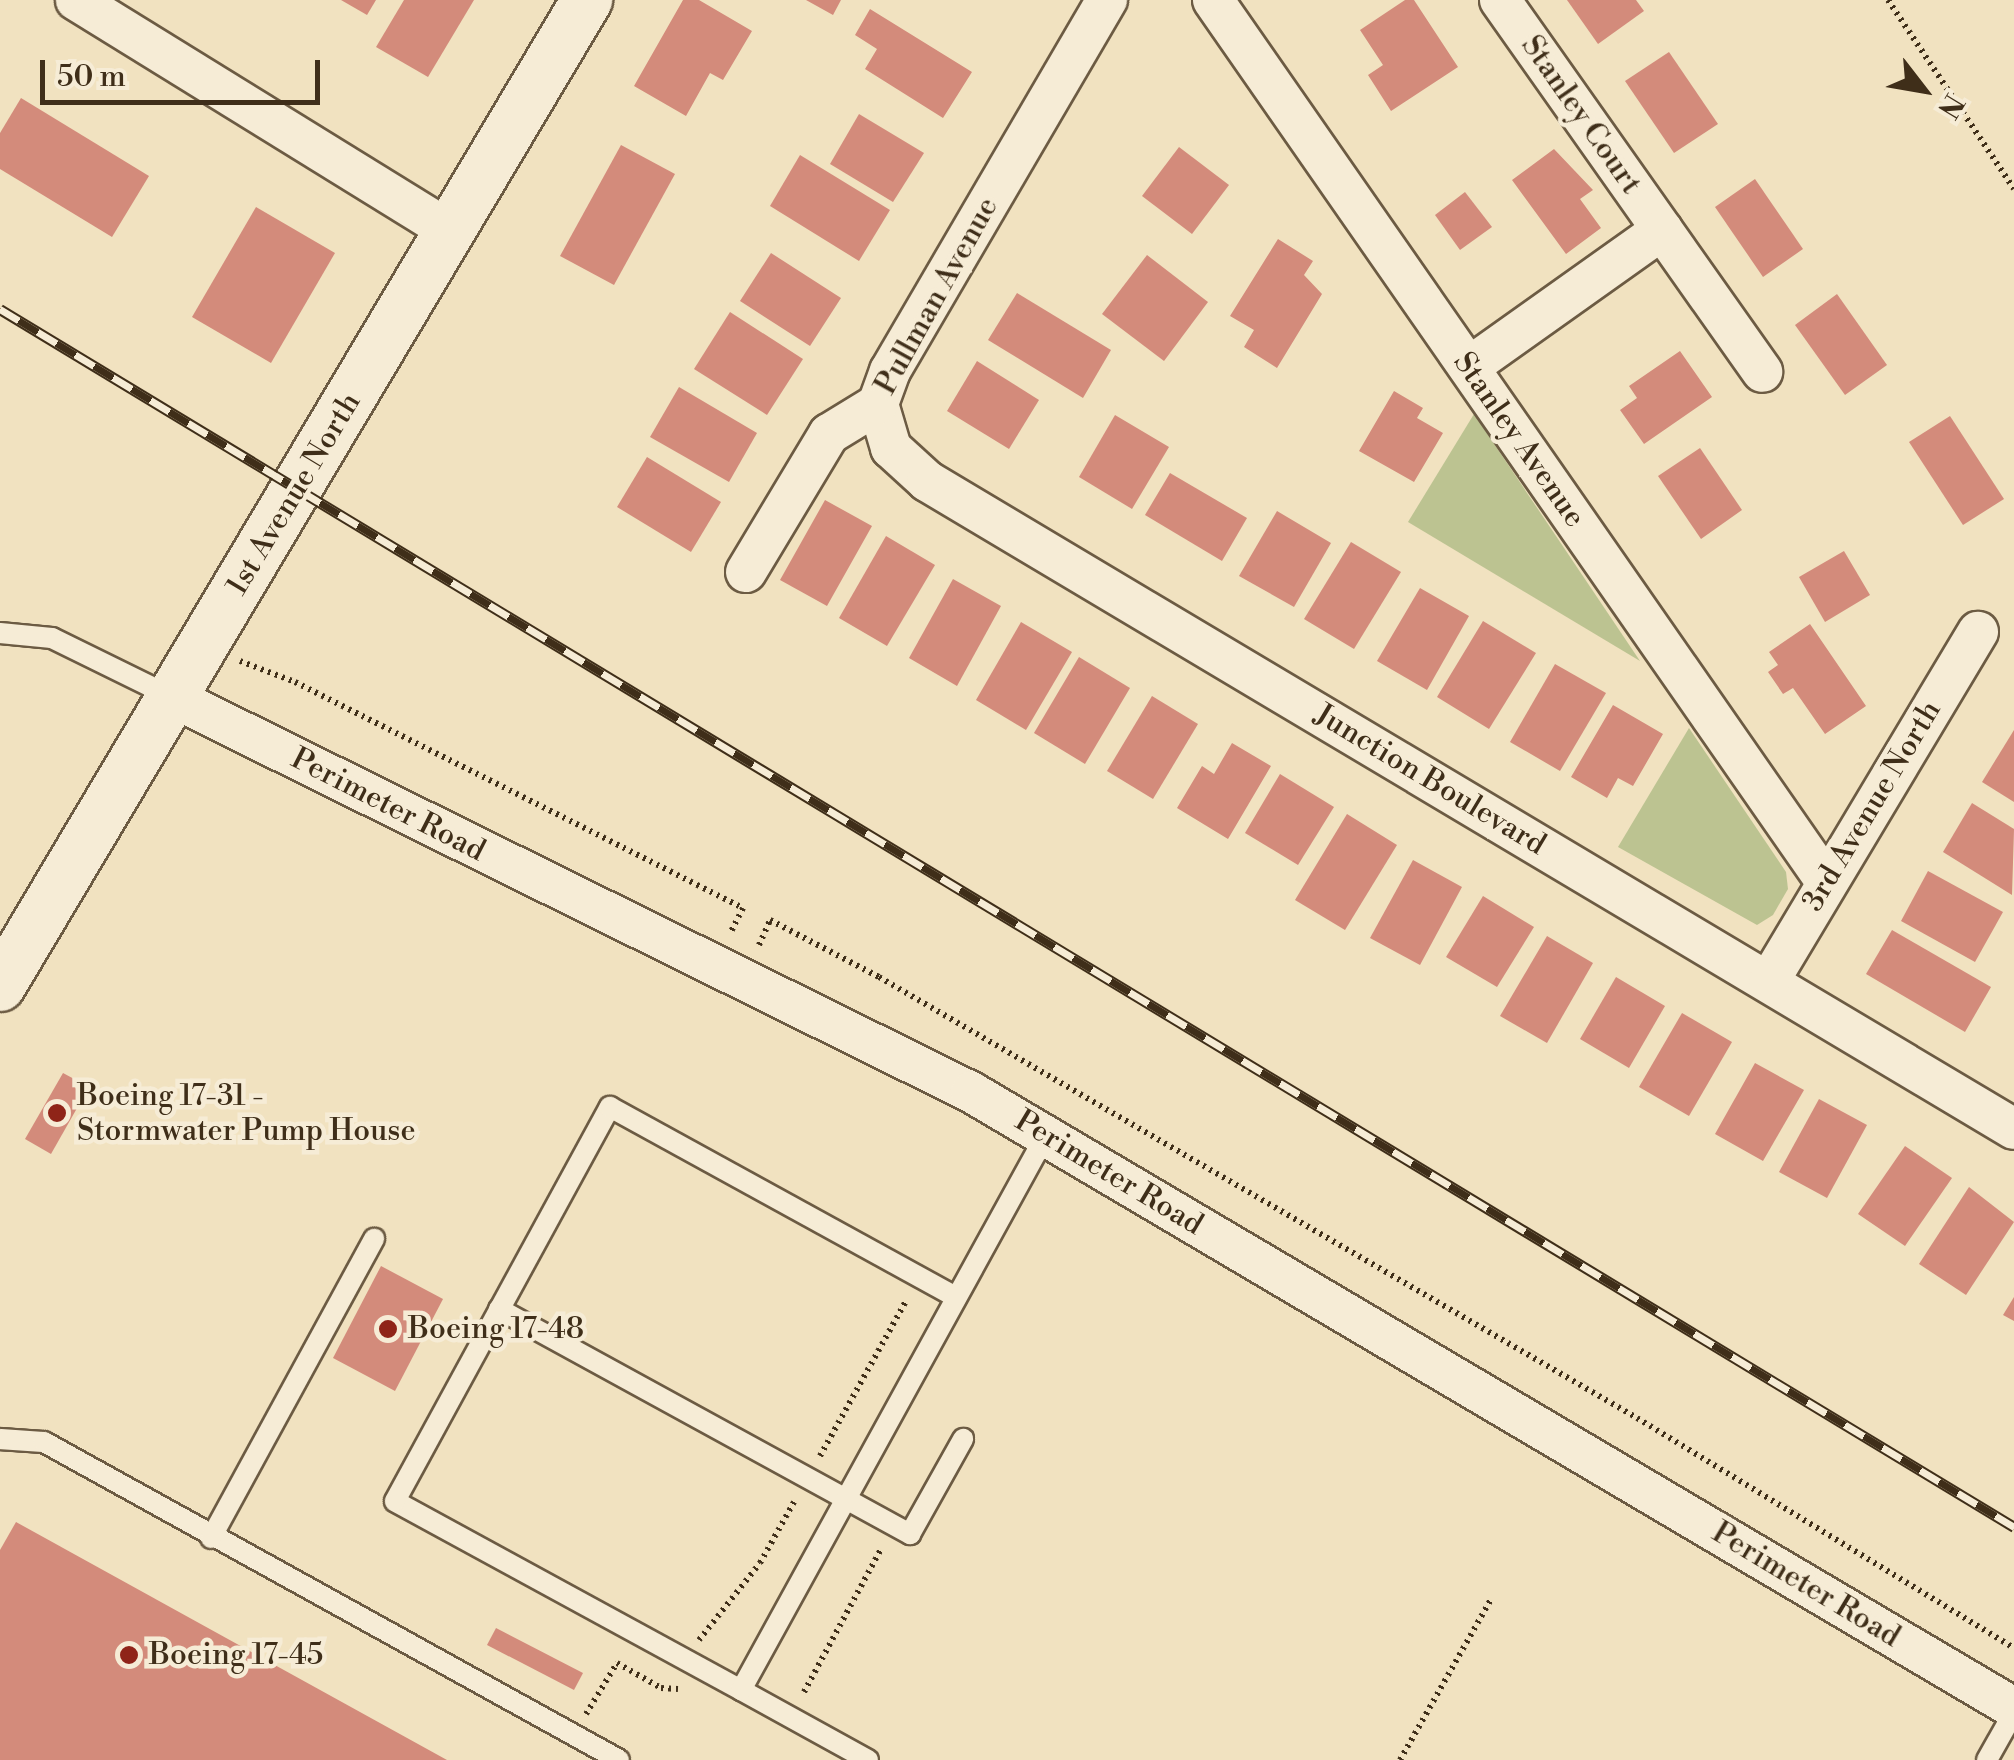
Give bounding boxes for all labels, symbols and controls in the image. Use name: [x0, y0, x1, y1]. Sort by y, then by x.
street label: Stanley Court: [1513, 29, 1649, 201]
scale bar: [45, 40, 325, 102]
north arrow: [1874, 40, 1974, 140]
text: 50 m: [57, 58, 126, 96]
text: N: [1929, 87, 1971, 124]
street label: Pullman Avenue: [868, 191, 1006, 401]
street label: Stanley Avenue: [1445, 346, 1593, 534]
street label: 1st Avenue North: [219, 386, 369, 602]
street label: 3rd Avenue North: [1795, 694, 1949, 918]
street label: Junction Boulevard: [1308, 697, 1552, 863]
street label: Perimeter Road: [285, 741, 491, 869]
place label: Boeing 17-31 - Stormwater Pump House: [77, 1078, 416, 1148]
marker: Boeing 17-31 - Stormwater Pump House: [46, 1102, 68, 1124]
street label: Perimeter Road: [1008, 1103, 1210, 1243]
place label: Boeing 17-48: [408, 1311, 584, 1347]
marker: Boeing 17-48: [377, 1318, 399, 1340]
street label: Perimeter Road: [1705, 1515, 1907, 1655]
place label: Boeing 17-45: [149, 1637, 323, 1673]
marker: Boeing 17-45: [118, 1644, 140, 1666]

